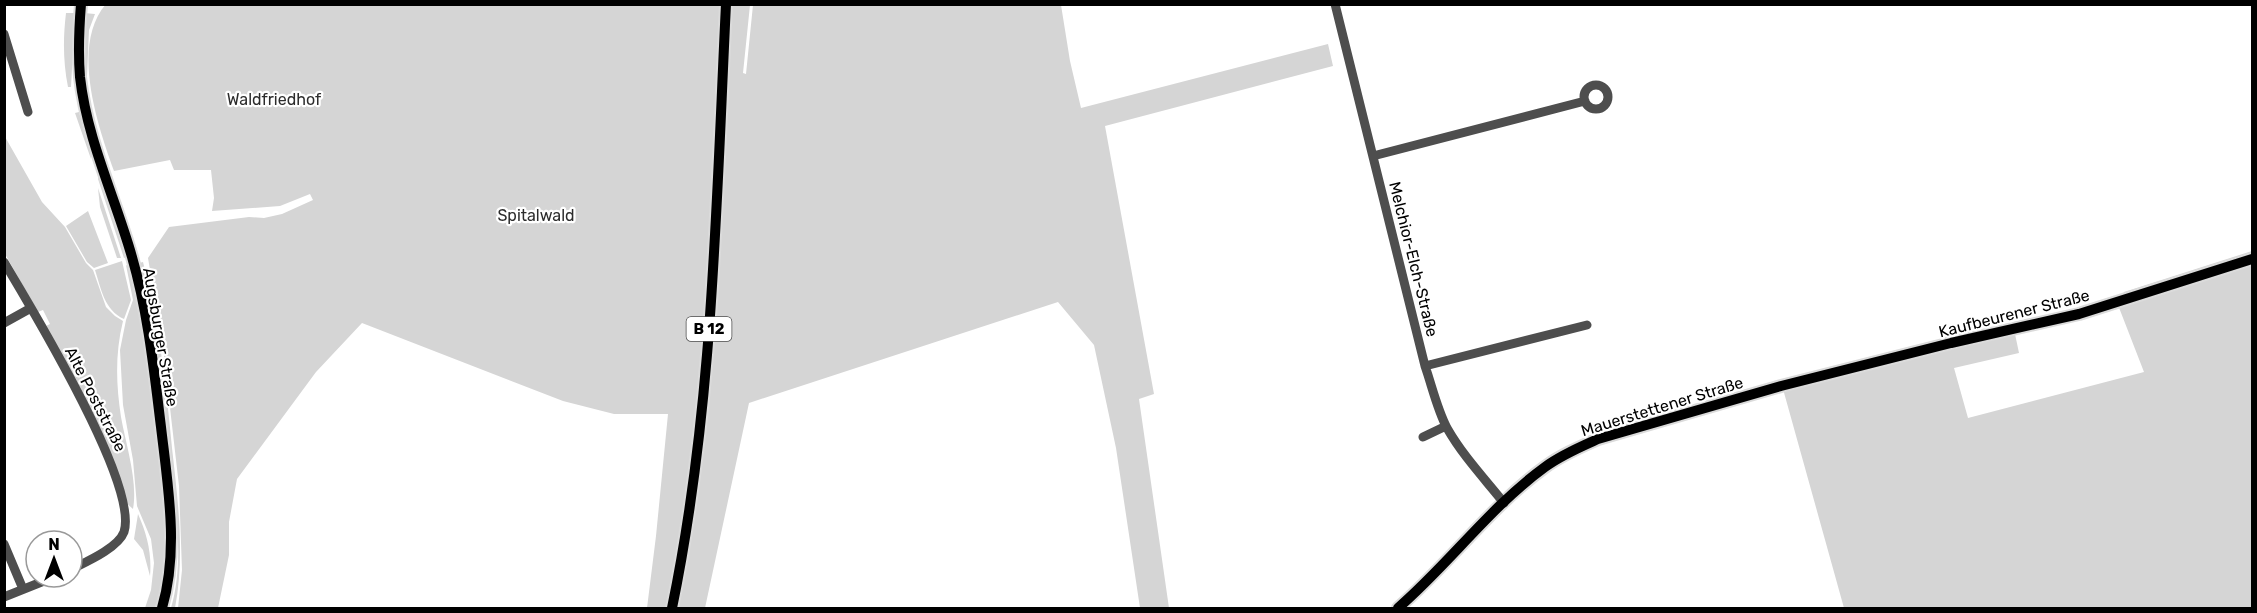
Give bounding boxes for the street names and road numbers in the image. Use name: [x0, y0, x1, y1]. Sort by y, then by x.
street label: Melchior-Elch-Straße: [1385, 180, 1442, 339]
street label: Augsburger Straße: [139, 266, 182, 408]
street label: Kaufbeurener Straße: [1937, 286, 2092, 341]
road number: B 12: [686, 317, 732, 341]
street label: Alte Poststraße: [61, 344, 130, 455]
street label: Mauerstettener Straße: [1579, 373, 1746, 440]

